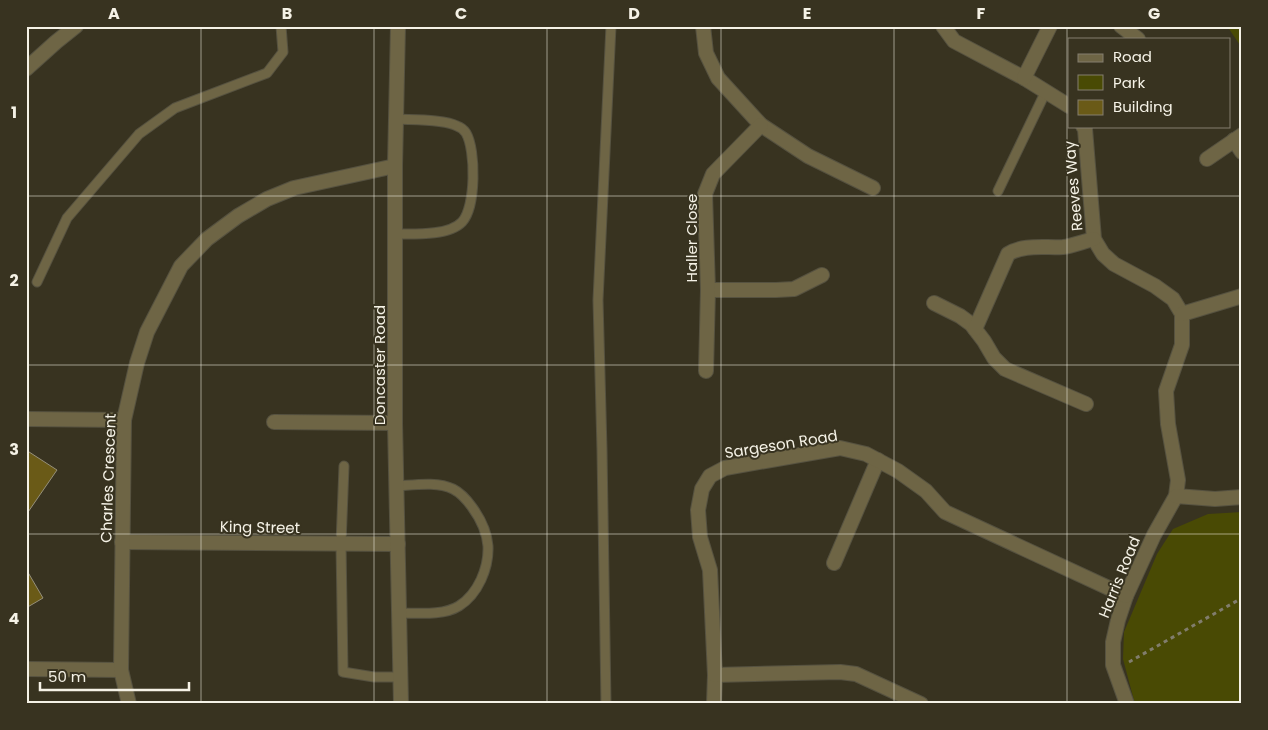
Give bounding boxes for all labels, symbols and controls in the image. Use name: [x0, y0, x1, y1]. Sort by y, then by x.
text: A: [108, 2, 120, 25]
text: B: [282, 2, 292, 25]
text: C: [455, 2, 467, 25]
text: D: [628, 2, 640, 25]
text: E: [803, 2, 811, 25]
text: F: [977, 2, 986, 25]
text: G: [1148, 2, 1160, 25]
legend: [1068, 38, 1230, 128]
text: Road: [1113, 46, 1152, 67]
text: Park: [1113, 72, 1145, 93]
text: Building: [1113, 96, 1173, 117]
text: 1: [11, 101, 17, 124]
street label: Reeves Way: [1059, 139, 1087, 232]
street label: Haller Close: [681, 194, 702, 282]
text: 2: [9, 269, 19, 292]
street label: Doncaster Road: [369, 305, 390, 425]
street label: Charles Crescent: [95, 413, 121, 543]
street label: Sargeson Road: [723, 425, 839, 463]
text: 3: [9, 438, 19, 461]
street label: King Street: [220, 516, 300, 538]
street label: Harris Road: [1093, 533, 1145, 621]
text: 4: [9, 607, 20, 630]
scale bar: [40, 660, 189, 692]
text: 50 m: [48, 666, 86, 687]

